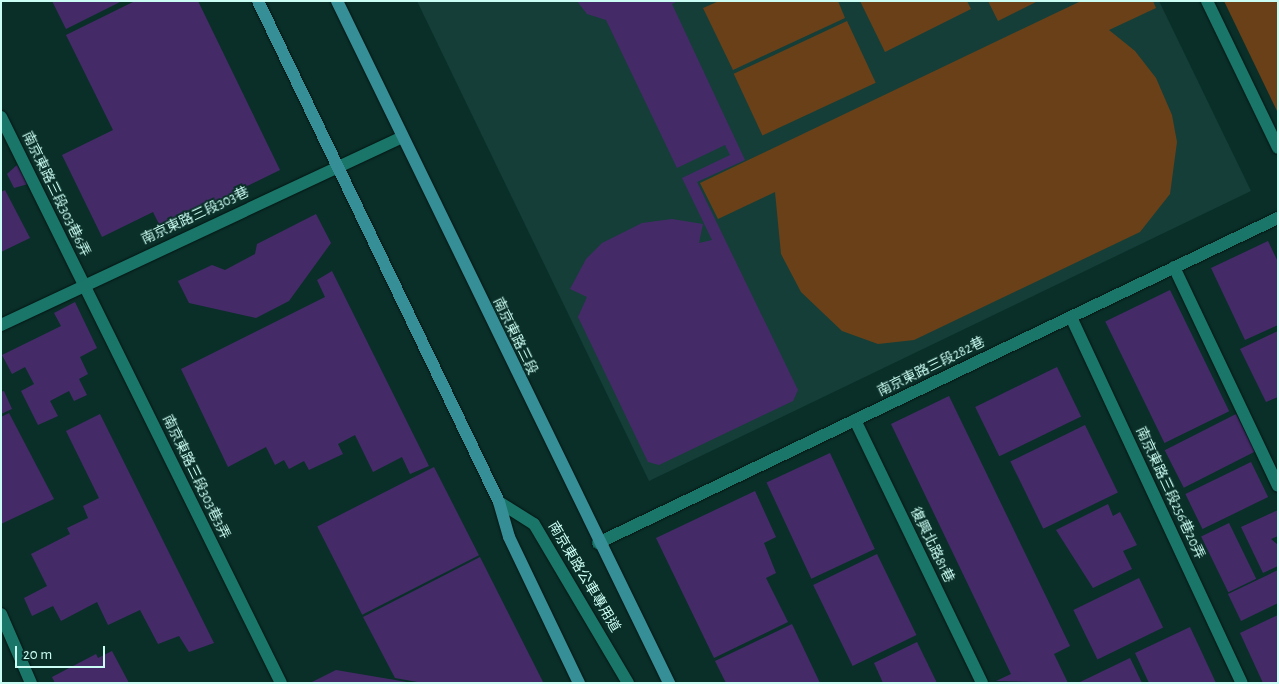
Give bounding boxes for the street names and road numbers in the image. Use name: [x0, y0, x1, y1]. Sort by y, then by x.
street label: 南京東路三段303巷6弄: [18, 129, 94, 259]
street label: 南京東路三段303巷: [138, 184, 252, 248]
street label: 南京東路三段: [489, 295, 541, 377]
street label: 南京東路三段282巷: [875, 334, 987, 400]
street label: 南京東路三段303巷3弄: [158, 412, 234, 542]
street label: 南京東路三段256巷20弄: [1132, 424, 1208, 562]
street label: 復興北路81巷: [907, 505, 957, 585]
street label: 南京東路公車專用道: [544, 519, 624, 635]

